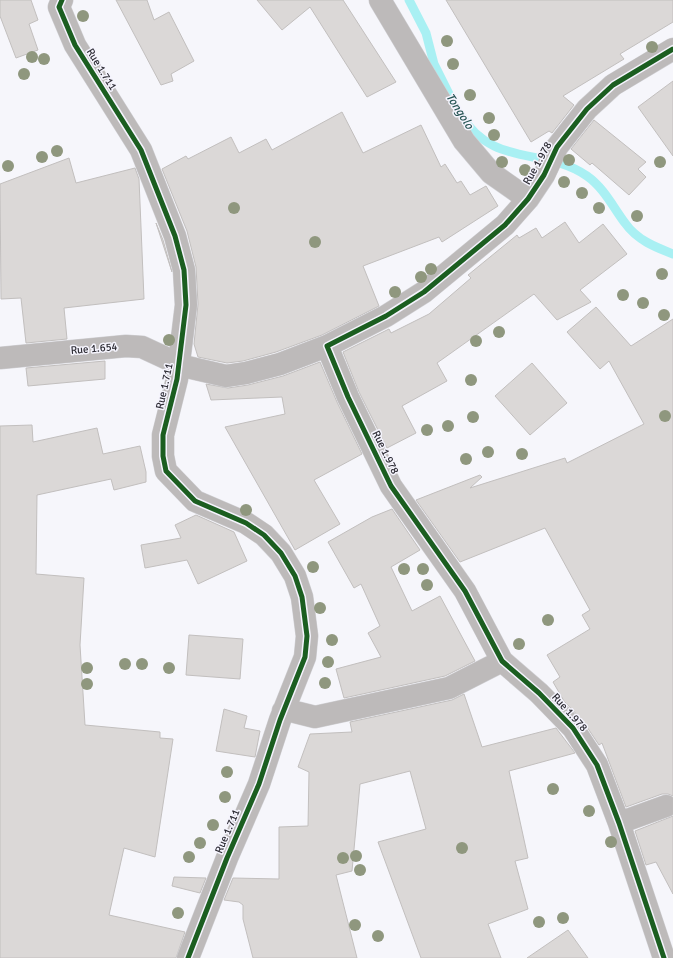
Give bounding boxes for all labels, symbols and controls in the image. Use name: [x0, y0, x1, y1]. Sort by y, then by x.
street label: Rue 1.711: [84, 46, 120, 93]
water label: Tongolo: [442, 90, 477, 133]
street label: Rue 1.978: [520, 140, 555, 187]
street label: Rue 1.654: [70, 340, 118, 357]
street label: Rue 1.711: [153, 362, 176, 410]
street label: Rue 1.978: [369, 428, 402, 476]
street label: Rue 1.978: [549, 691, 590, 734]
street label: Rue 1.711: [212, 807, 243, 855]

